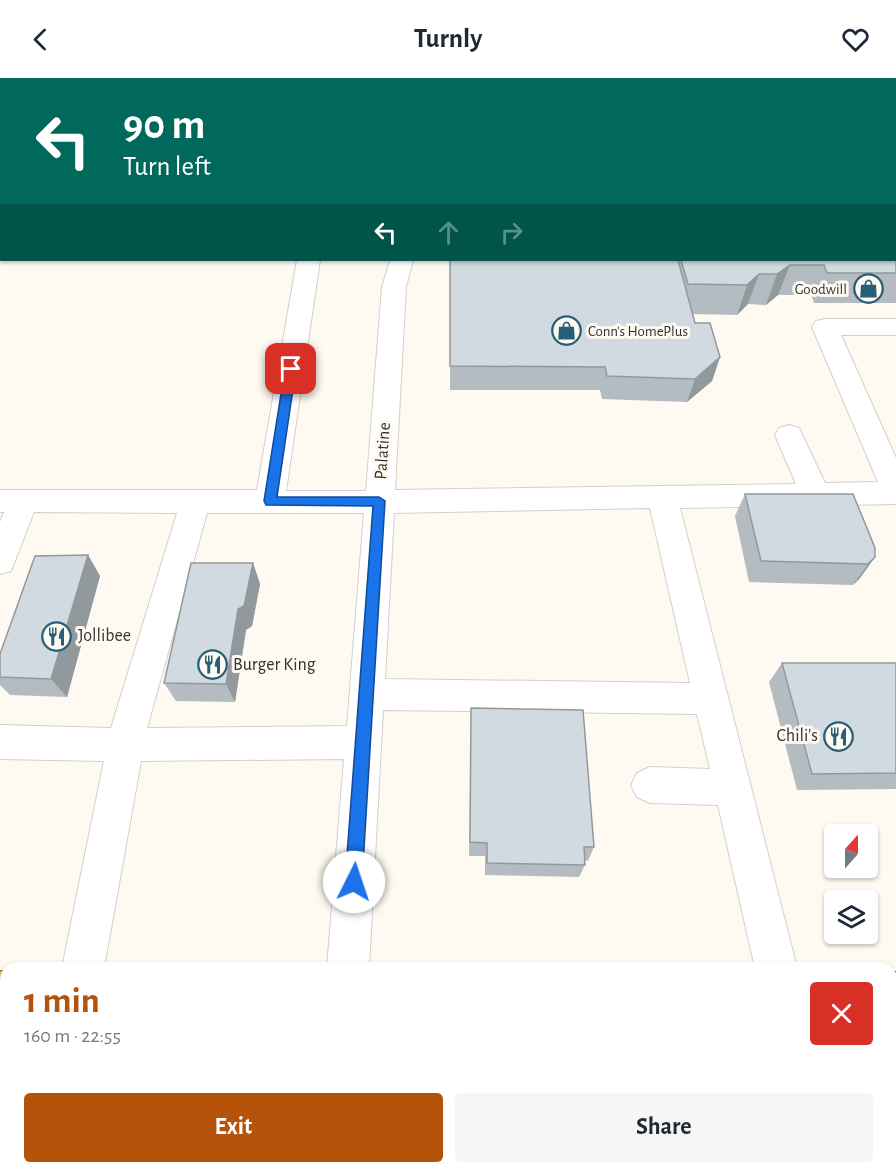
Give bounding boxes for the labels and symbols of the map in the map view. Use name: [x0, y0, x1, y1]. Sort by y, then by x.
shop icon: Goodwill: [852, 273, 884, 305]
place label: Goodwill: [795, 282, 847, 297]
shop icon: Conn's HomePlus: [551, 315, 583, 347]
place label: Conn's HomePlus: [588, 324, 688, 339]
pin: [265, 343, 316, 394]
street label: Palatine: [372, 422, 394, 480]
restaurant icon: Jollibee: [41, 620, 73, 652]
place label: Jollibee: [78, 627, 131, 645]
restaurant icon: Burger King: [196, 649, 228, 681]
place label: Burger King: [233, 656, 316, 674]
restaurant icon: Chili's: [823, 720, 855, 752]
place label: Chili's: [776, 727, 818, 745]
north arrow: [824, 824, 878, 878]
position arrow: [322, 850, 386, 914]

